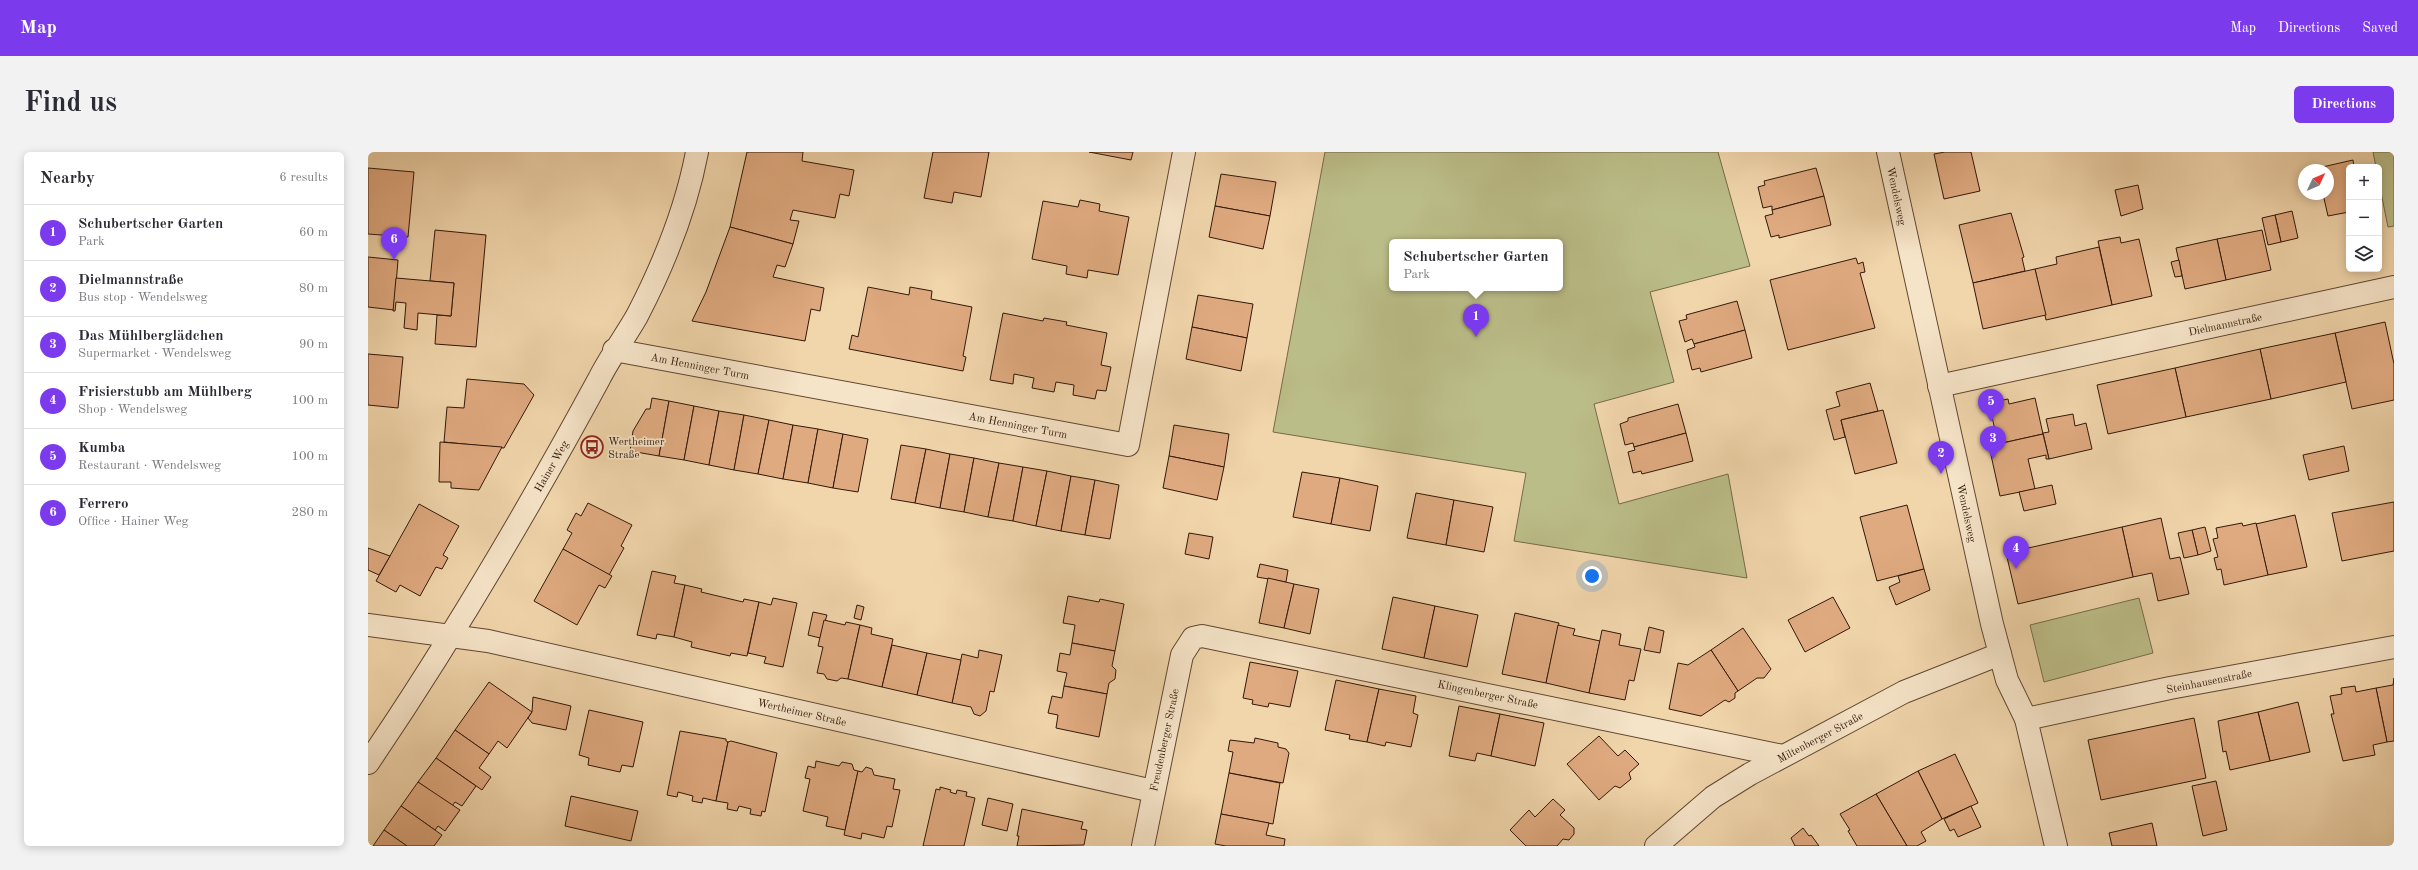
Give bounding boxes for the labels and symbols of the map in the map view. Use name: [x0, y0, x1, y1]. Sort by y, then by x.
north arrow: [2298, 164, 2334, 200]
street label: Wendelsweg: [1884, 166, 1907, 226]
pin: 6: [381, 227, 407, 260]
pin: 1: [1463, 304, 1489, 337]
street label: Dielmannstraße: [2187, 312, 2263, 339]
street label: Am Henninger Turm: [649, 353, 750, 382]
pin: 5: [1978, 389, 2004, 422]
street label: Am Henninger Turm: [967, 412, 1068, 441]
pin: 3: [1980, 426, 2006, 459]
bus stop icon: Wertheimer Straße: [579, 434, 605, 460]
place label: Wertheimer Straße: [608, 437, 665, 461]
street label: Hainer Weg: [533, 439, 571, 494]
pin: 2: [1928, 441, 1954, 474]
street label: Wendelsweg: [1954, 483, 1977, 543]
pin: 4: [2003, 536, 2029, 569]
your location: [1582, 566, 1602, 586]
street label: Steinhausenstraße: [2165, 669, 2253, 696]
street label: Klingenberger Straße: [1436, 679, 1539, 711]
street label: Freudenberger Straße: [1149, 688, 1182, 793]
street label: Wertheimer Straße: [756, 698, 847, 729]
street label: Miltenberger Straße: [1776, 711, 1865, 766]

